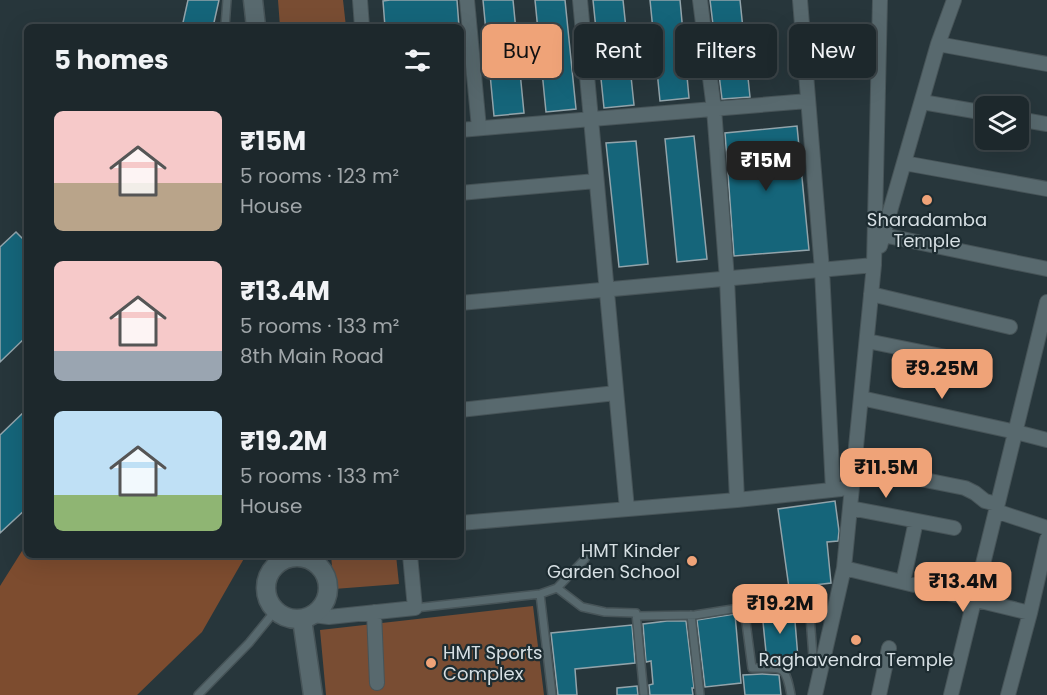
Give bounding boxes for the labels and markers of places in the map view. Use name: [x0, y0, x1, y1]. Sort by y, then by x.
pin: ₹15M: [730, 141, 802, 192]
marker: Sharadamba Temple: [920, 193, 934, 207]
place label: Sharadamba Temple: [867, 207, 987, 253]
pin: ₹9.25M: [893, 349, 991, 400]
pin: ₹11.5M: [837, 448, 935, 499]
place label: HMT Kinder Garden School: [547, 538, 680, 584]
marker: HMT Kinder Garden School: [685, 554, 699, 568]
pin: ₹13.4M: [914, 562, 1012, 613]
pin: ₹19.2M: [731, 584, 829, 635]
marker: Raghavendra Temple: [849, 633, 863, 647]
place label: HMT Sports Complex: [443, 640, 542, 686]
place label: Raghavendra Temple: [759, 647, 953, 672]
marker: HMT Sports Complex: [424, 656, 438, 670]

